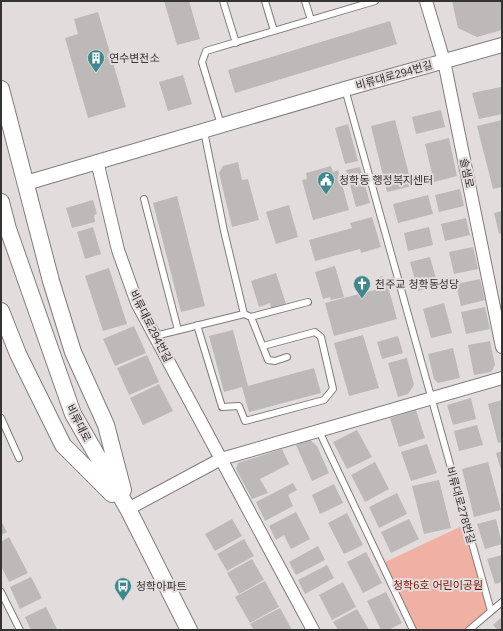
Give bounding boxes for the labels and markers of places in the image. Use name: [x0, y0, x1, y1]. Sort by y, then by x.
building icon: 연수변전소: [86, 48, 106, 73]
place label: 연수변전소: [109, 52, 160, 64]
public building icon: 청학동 행정복지센터: [316, 170, 336, 195]
place label: 청학동 행정복지센터: [339, 174, 433, 186]
church icon: 천주교 청학동성당: [352, 274, 372, 299]
place label: 천주교 청학동성당: [375, 278, 459, 290]
bus stop icon: 청학아파트: [113, 576, 133, 601]
place label: 청학아파트: [136, 580, 187, 592]

